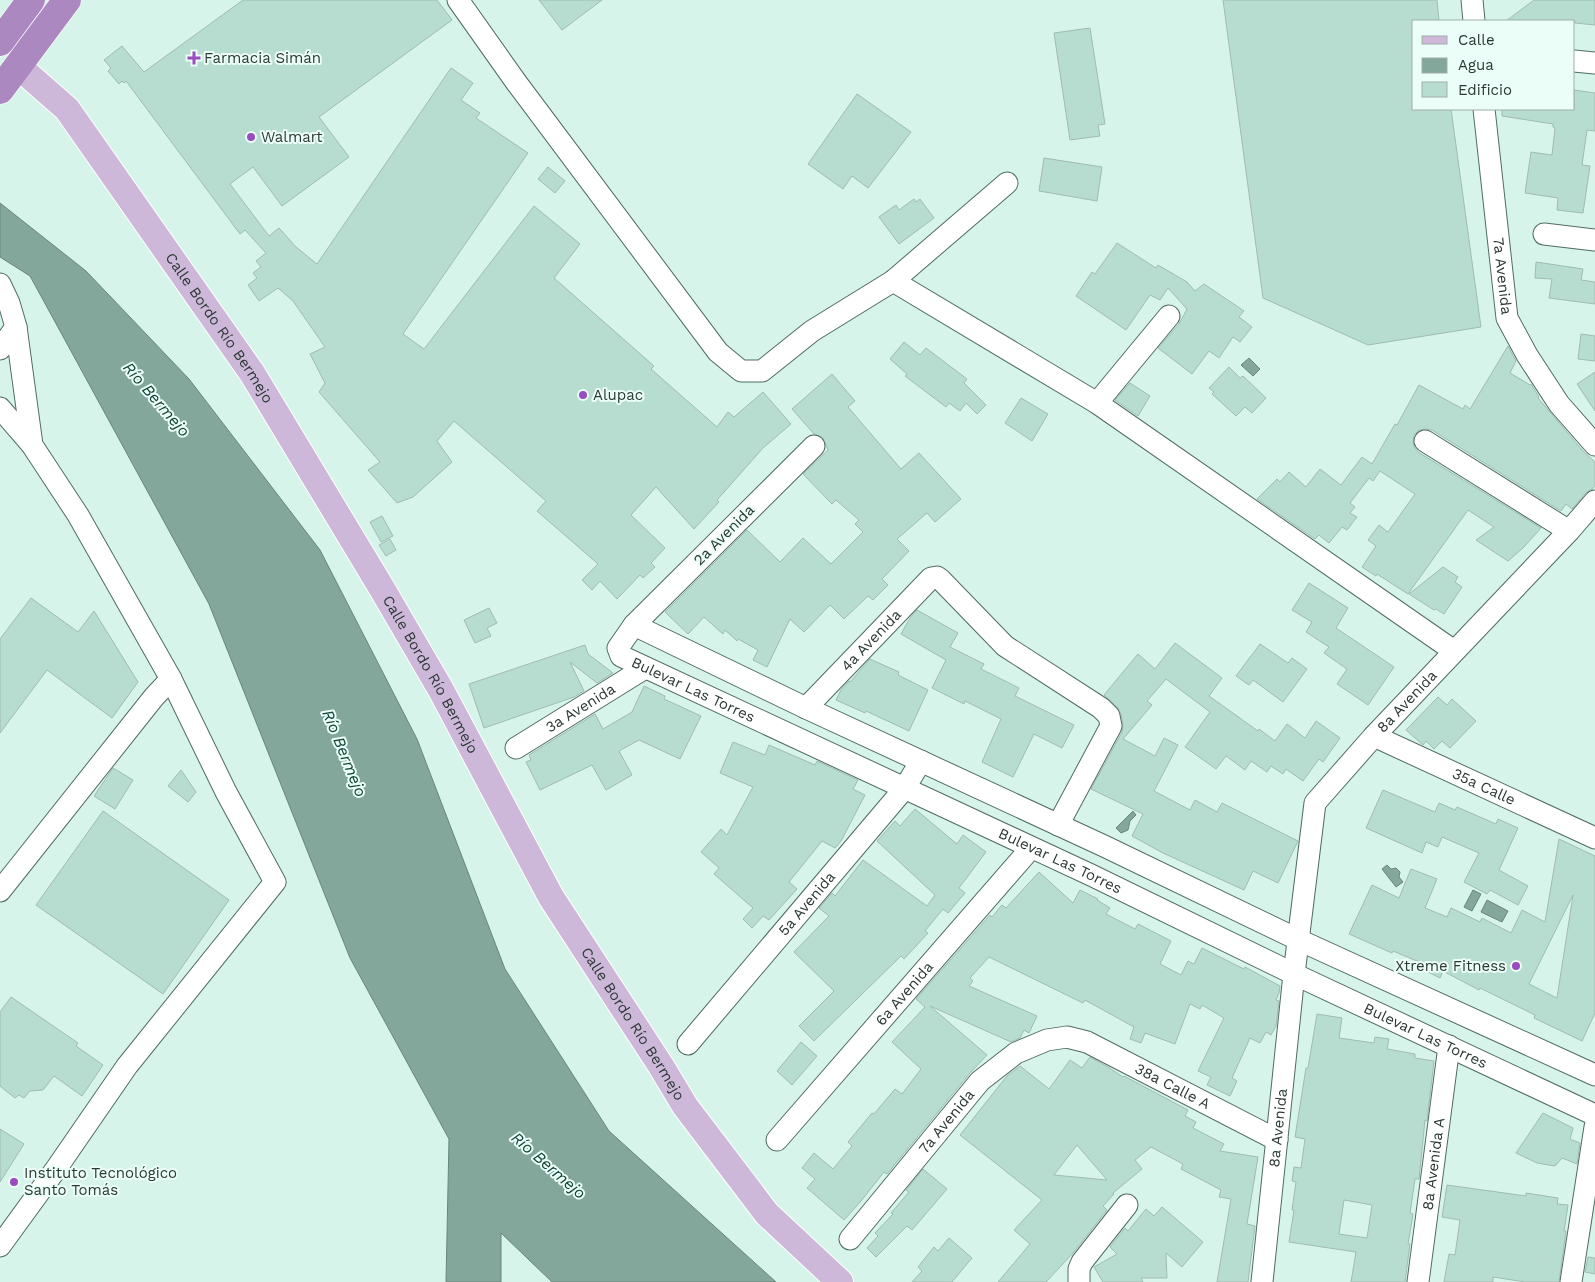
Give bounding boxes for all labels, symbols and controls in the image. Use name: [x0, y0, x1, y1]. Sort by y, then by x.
legend: [1412, 20, 1575, 110]
text: Calle: [1458, 31, 1495, 49]
place label: Farmacia Simán: [204, 49, 321, 67]
marker: Farmacia Simán: [188, 52, 200, 64]
text: Agua: [1458, 56, 1494, 74]
text: Edificio: [1458, 81, 1512, 99]
place label: Walmart: [261, 128, 323, 146]
marker: Walmart: [245, 131, 257, 143]
street label: 7a Avenida: [1489, 236, 1516, 316]
street label: Calle Bordo Río Bermejo: [161, 249, 277, 407]
water label: Río Bermejo: [119, 358, 194, 440]
place label: Alupac: [593, 386, 643, 404]
marker: Alupac: [577, 389, 589, 401]
street label: 2a Avenida: [690, 501, 758, 569]
street label: Calle Bordo Río Bermejo: [379, 592, 482, 757]
street label: 4a Avenida: [837, 605, 905, 675]
street label: Bulevar Las Torres: [628, 653, 758, 726]
street label: 8a Avenida: [1373, 666, 1441, 736]
street label: 3a Avenida: [542, 679, 619, 736]
water label: Río Bermejo: [318, 707, 371, 800]
street label: 35a Calle: [1449, 764, 1518, 809]
street label: Bulevar Las Torres: [996, 824, 1125, 898]
street label: 5a Avenida: [775, 867, 839, 939]
street label: Calle Bordo Río Bermejo: [577, 944, 689, 1104]
place label: Xtreme Fitness: [1395, 957, 1506, 975]
street label: 6a Avenida: [872, 958, 937, 1029]
marker: Xtreme Fitness: [1510, 960, 1522, 972]
street label: Bulevar Las Torres: [1361, 999, 1490, 1072]
street label: 38a Calle A: [1132, 1059, 1213, 1113]
street label: 7a Avenida: [915, 1086, 979, 1157]
street label: 8a Avenida: [1265, 1087, 1291, 1168]
street label: 8a Avenida A: [1419, 1117, 1448, 1211]
water label: Río Bermejo: [508, 1128, 590, 1203]
place label: Instituto Tecnológico Santo Tomás: [24, 1164, 177, 1199]
marker: Instituto Tecnológico Santo Tomás: [8, 1176, 20, 1188]

